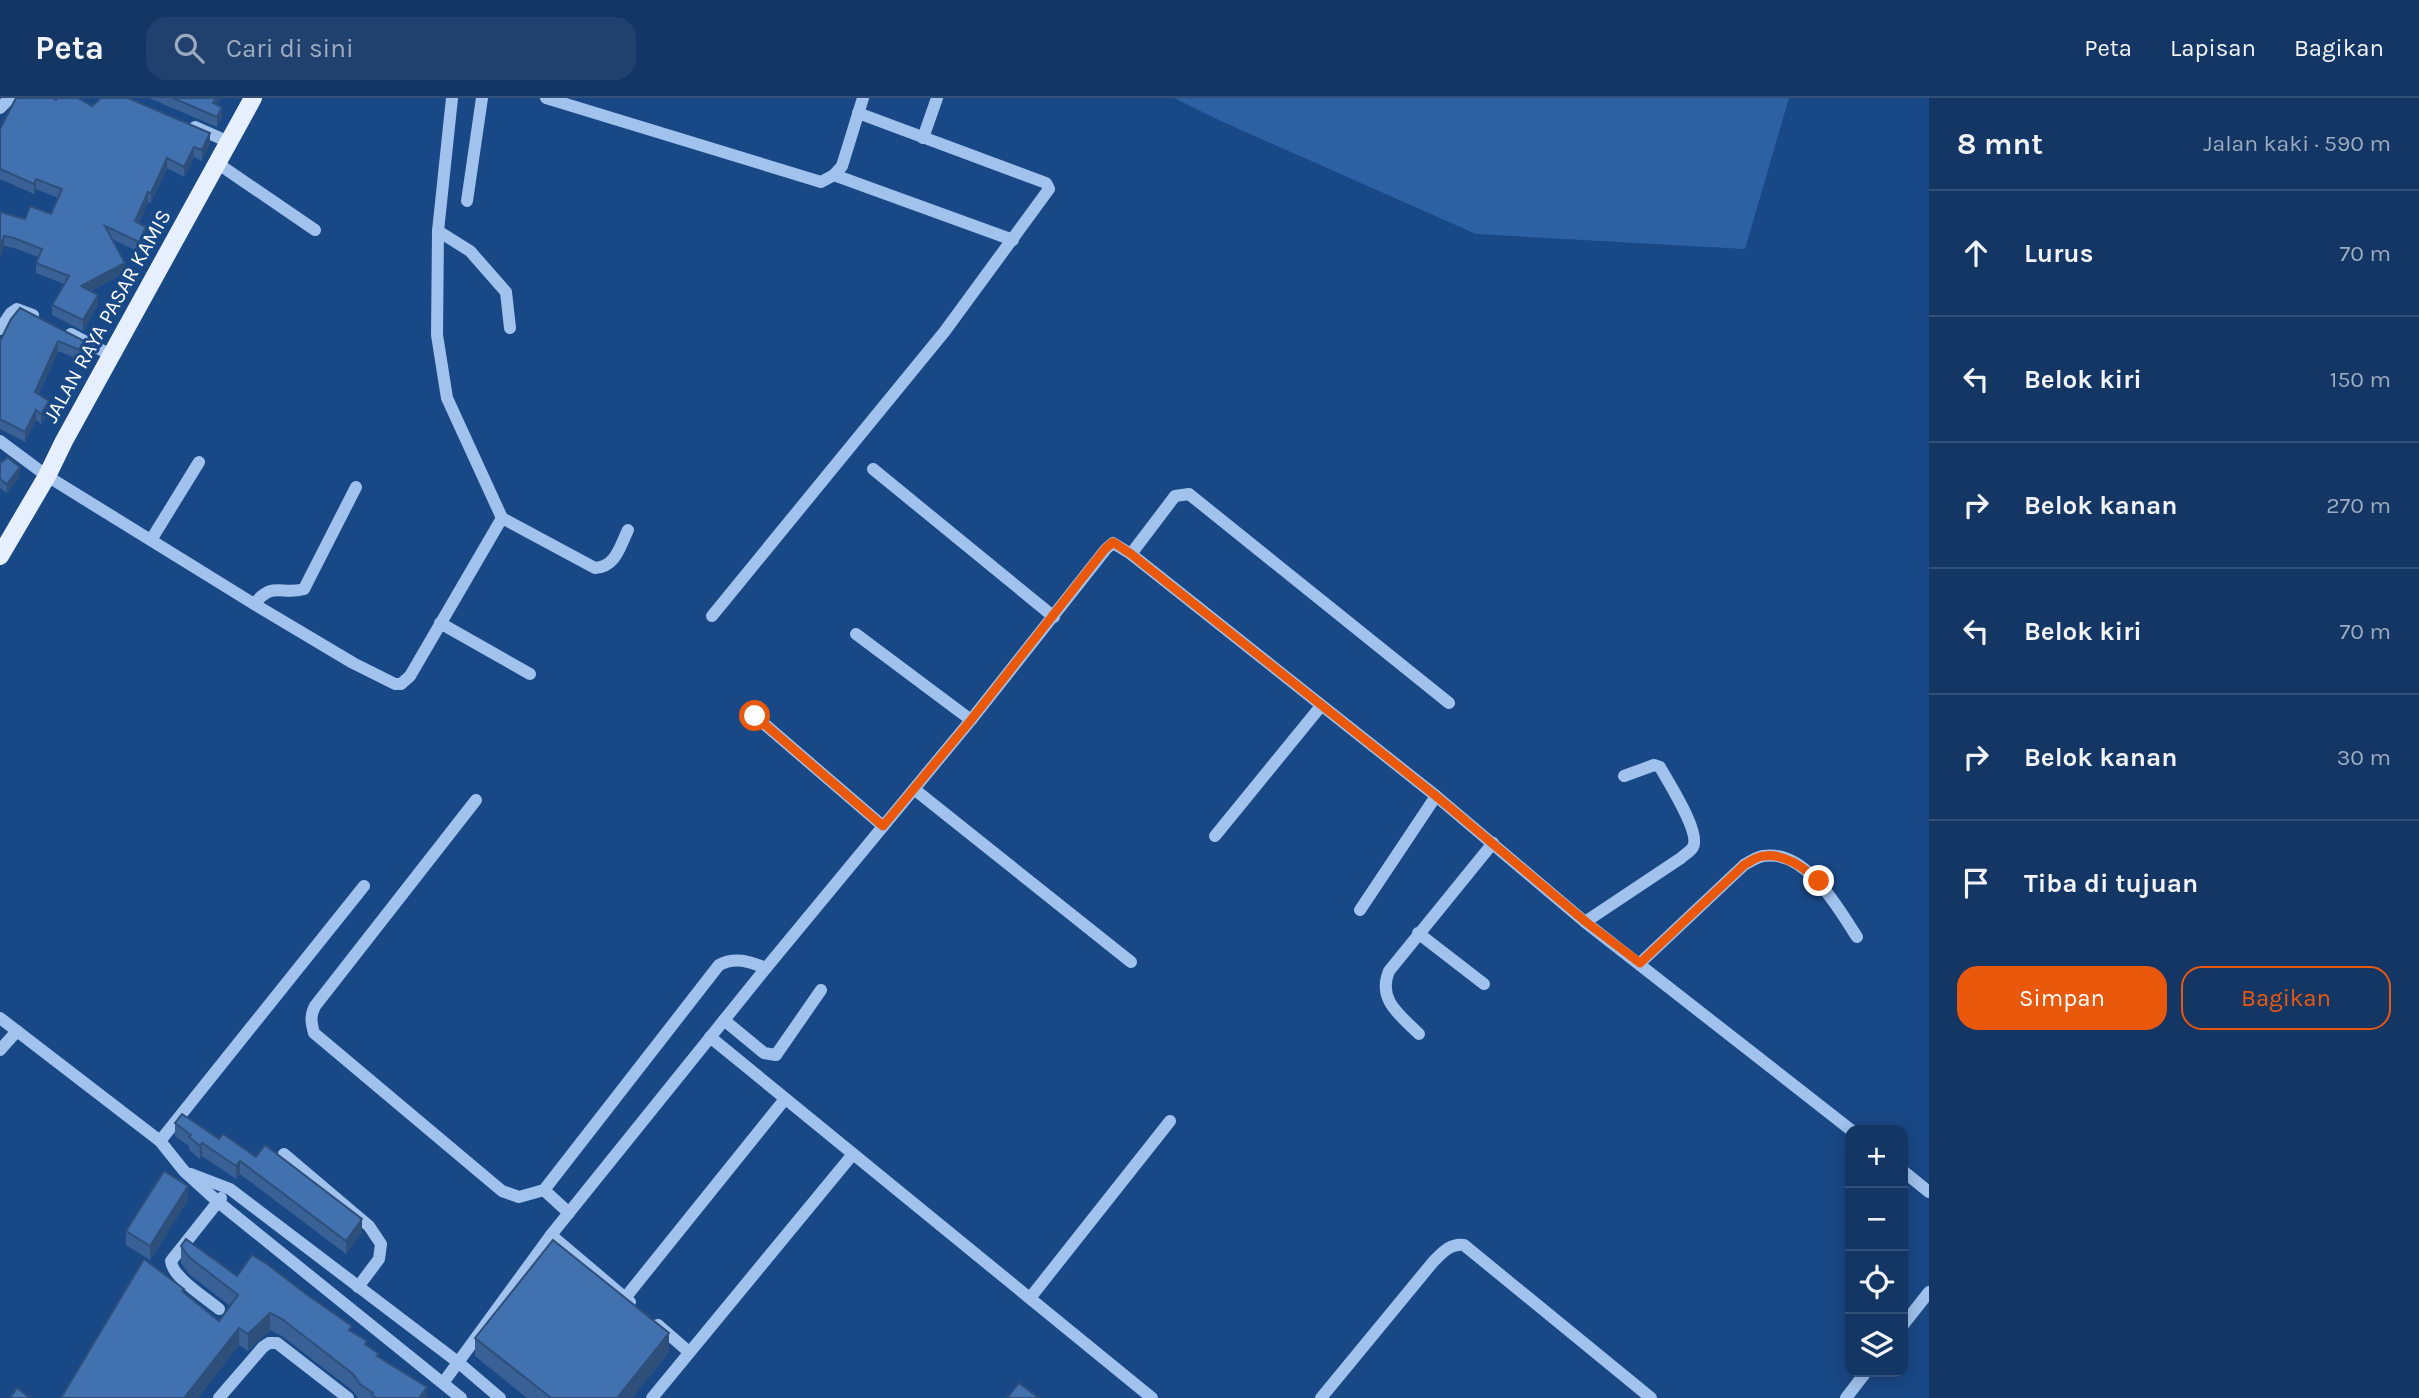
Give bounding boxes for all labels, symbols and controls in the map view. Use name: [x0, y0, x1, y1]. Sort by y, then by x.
search box: [146, 17, 636, 80]
text: Peta: [35, 29, 104, 67]
icon: search: [170, 29, 208, 67]
text: Cari di sini: [226, 33, 354, 64]
text: Peta: [2084, 34, 2132, 62]
text: Lapisan: [2170, 34, 2256, 62]
text: Bagikan: [2294, 34, 2384, 62]
text: 8 mnt: [1957, 126, 2043, 162]
text: Jalan kaki · 590 m: [2203, 130, 2391, 157]
street label: JALAN RAYA PASAR KAMIS: [38, 205, 176, 427]
icon: ahead: [1957, 234, 1995, 272]
text: Lurus: [2024, 238, 2093, 269]
text: 70 m: [2340, 240, 2391, 267]
icon: left: [1957, 360, 1995, 398]
text: Belok kiri: [2024, 364, 2142, 395]
text: 150 m: [2330, 366, 2391, 393]
icon: right: [1957, 486, 1995, 524]
text: Belok kanan: [2024, 490, 2177, 521]
text: 270 m: [2326, 492, 2391, 519]
icon: left: [1957, 612, 1995, 650]
text: Belok kiri: [2024, 616, 2142, 647]
text: 70 m: [2340, 618, 2391, 645]
route start: [739, 700, 770, 731]
icon: right: [1957, 738, 1995, 776]
text: Belok kanan: [2024, 742, 2177, 773]
text: 30 m: [2337, 744, 2391, 771]
icon: arrive: [1957, 864, 1995, 902]
route end: [1803, 865, 1834, 896]
text: Tiba di tujuan: [2024, 868, 2198, 899]
button: Simpan: [1957, 966, 2167, 1030]
button: Bagikan: [2181, 966, 2391, 1030]
map controls: [1845, 1125, 1908, 1377]
button: +: [1845, 1125, 1908, 1188]
button: −: [1845, 1188, 1908, 1251]
button: locate: [1845, 1251, 1908, 1314]
button: layers: [1845, 1314, 1908, 1377]

